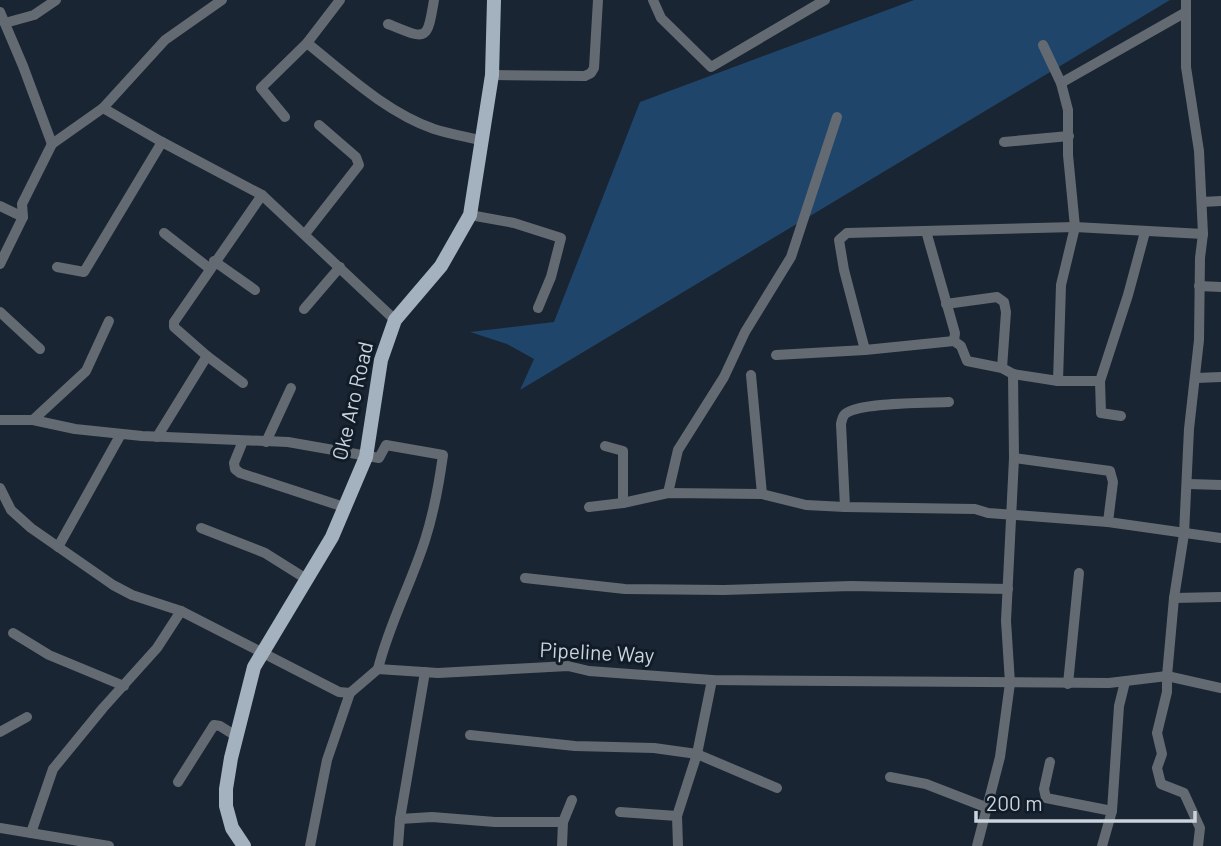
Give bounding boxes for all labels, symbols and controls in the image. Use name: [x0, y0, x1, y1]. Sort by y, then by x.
street label: Oke Aro Road: [326, 339, 377, 462]
street label: Pipeline Way: [539, 636, 655, 667]
scale bar: [976, 780, 1195, 824]
text: 200 m: [986, 790, 1043, 815]

